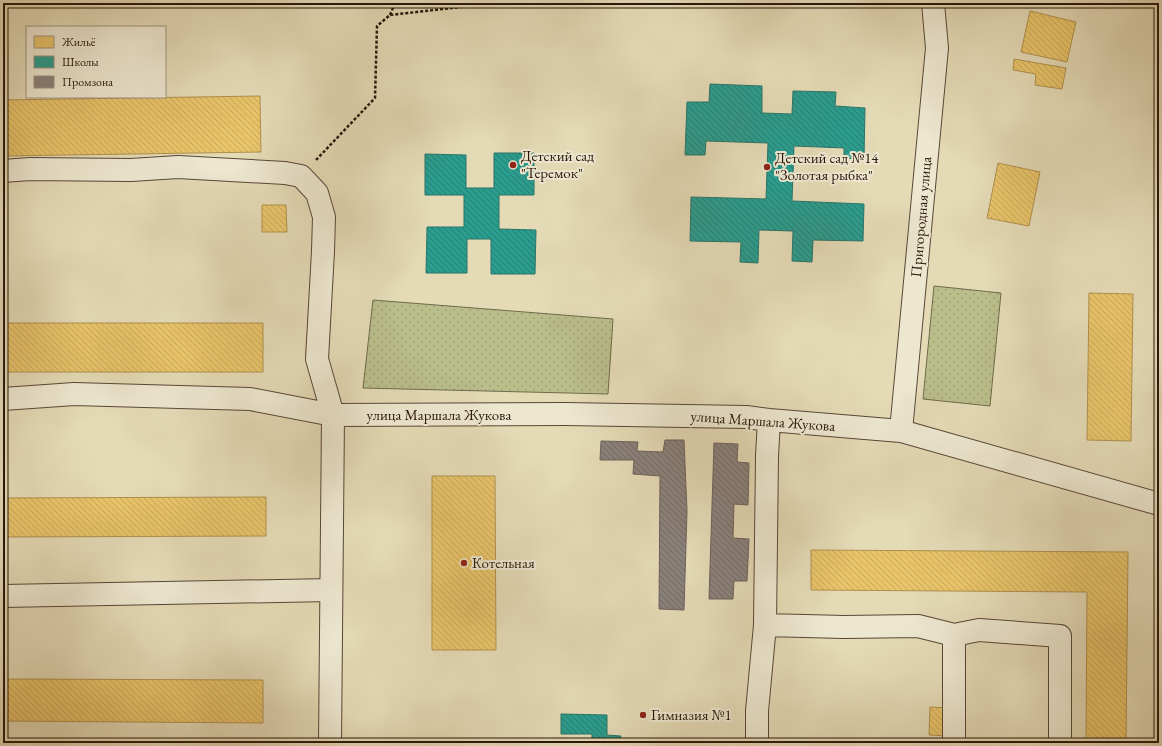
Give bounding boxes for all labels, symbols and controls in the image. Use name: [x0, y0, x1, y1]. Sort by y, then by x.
legend: [26, 26, 166, 98]
text: Жильё: [61, 34, 96, 50]
text: Школы: [62, 54, 99, 70]
text: Промзона: [62, 74, 113, 90]
place label: Детский сад "Теремок": [521, 146, 594, 182]
place label: Детский сад №14 "Золотая рыбка": [775, 148, 879, 184]
street label: Пригородная улица: [906, 156, 935, 278]
marker: Детский сад "Теремок": [508, 160, 518, 170]
marker: Детский сад №14 "Золотая рыбка": [762, 162, 772, 172]
street label: улица Маршала Жукова: [367, 405, 511, 424]
street label: улица Маршала Жукова: [690, 406, 836, 435]
place label: Котельная: [472, 553, 535, 572]
marker: Котельная: [459, 558, 469, 568]
place label: Гимназия №1: [651, 705, 732, 724]
marker: Гимназия №1: [638, 710, 648, 720]

